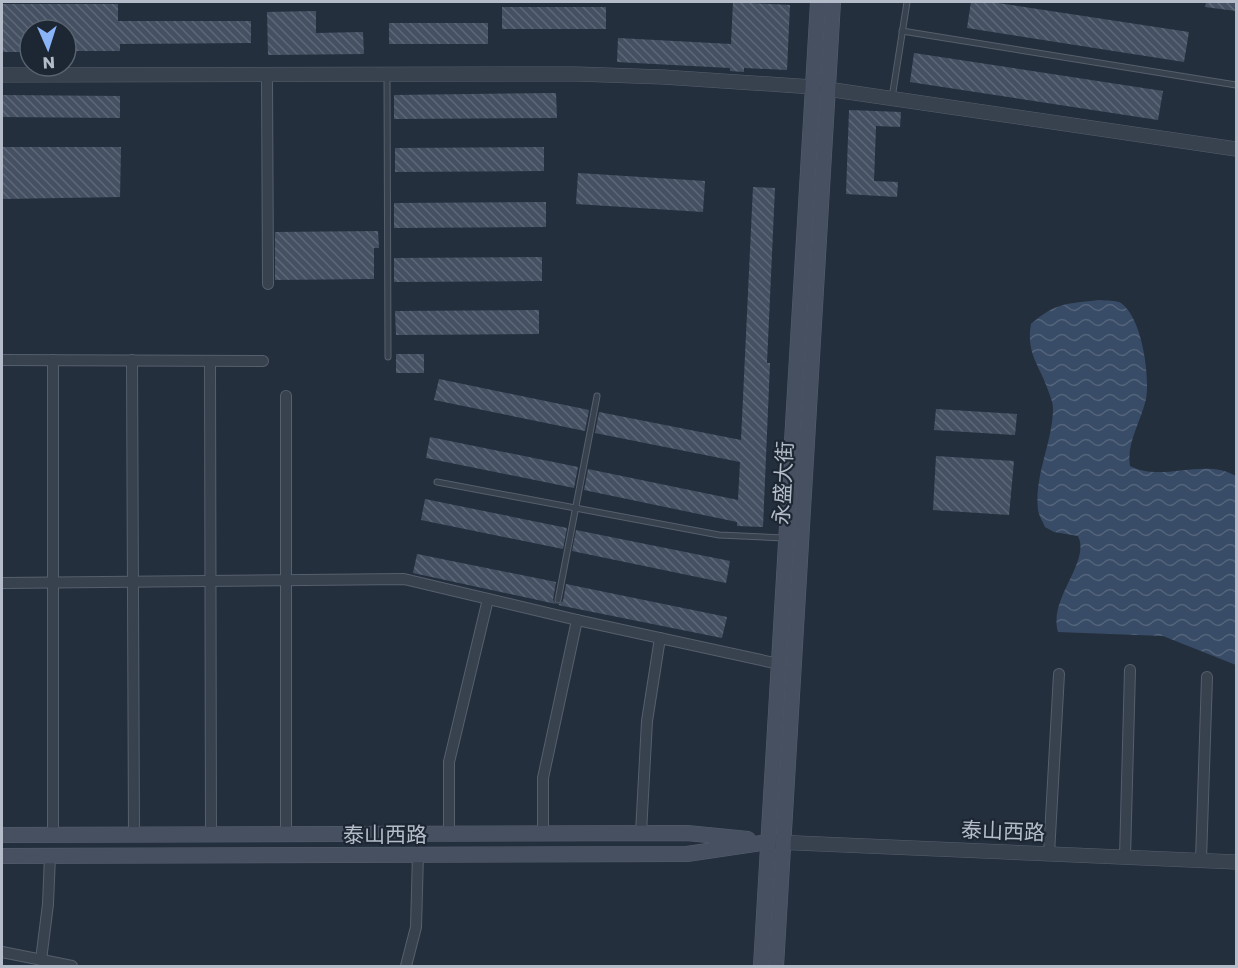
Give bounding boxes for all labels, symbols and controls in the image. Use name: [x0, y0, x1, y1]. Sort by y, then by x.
north arrow: [18, 18, 78, 78]
text: N: [42, 51, 55, 74]
street label: 永盛大街: [766, 440, 800, 526]
street label: 泰山西路: [961, 815, 1045, 847]
street label: 泰山西路: [343, 820, 427, 849]

